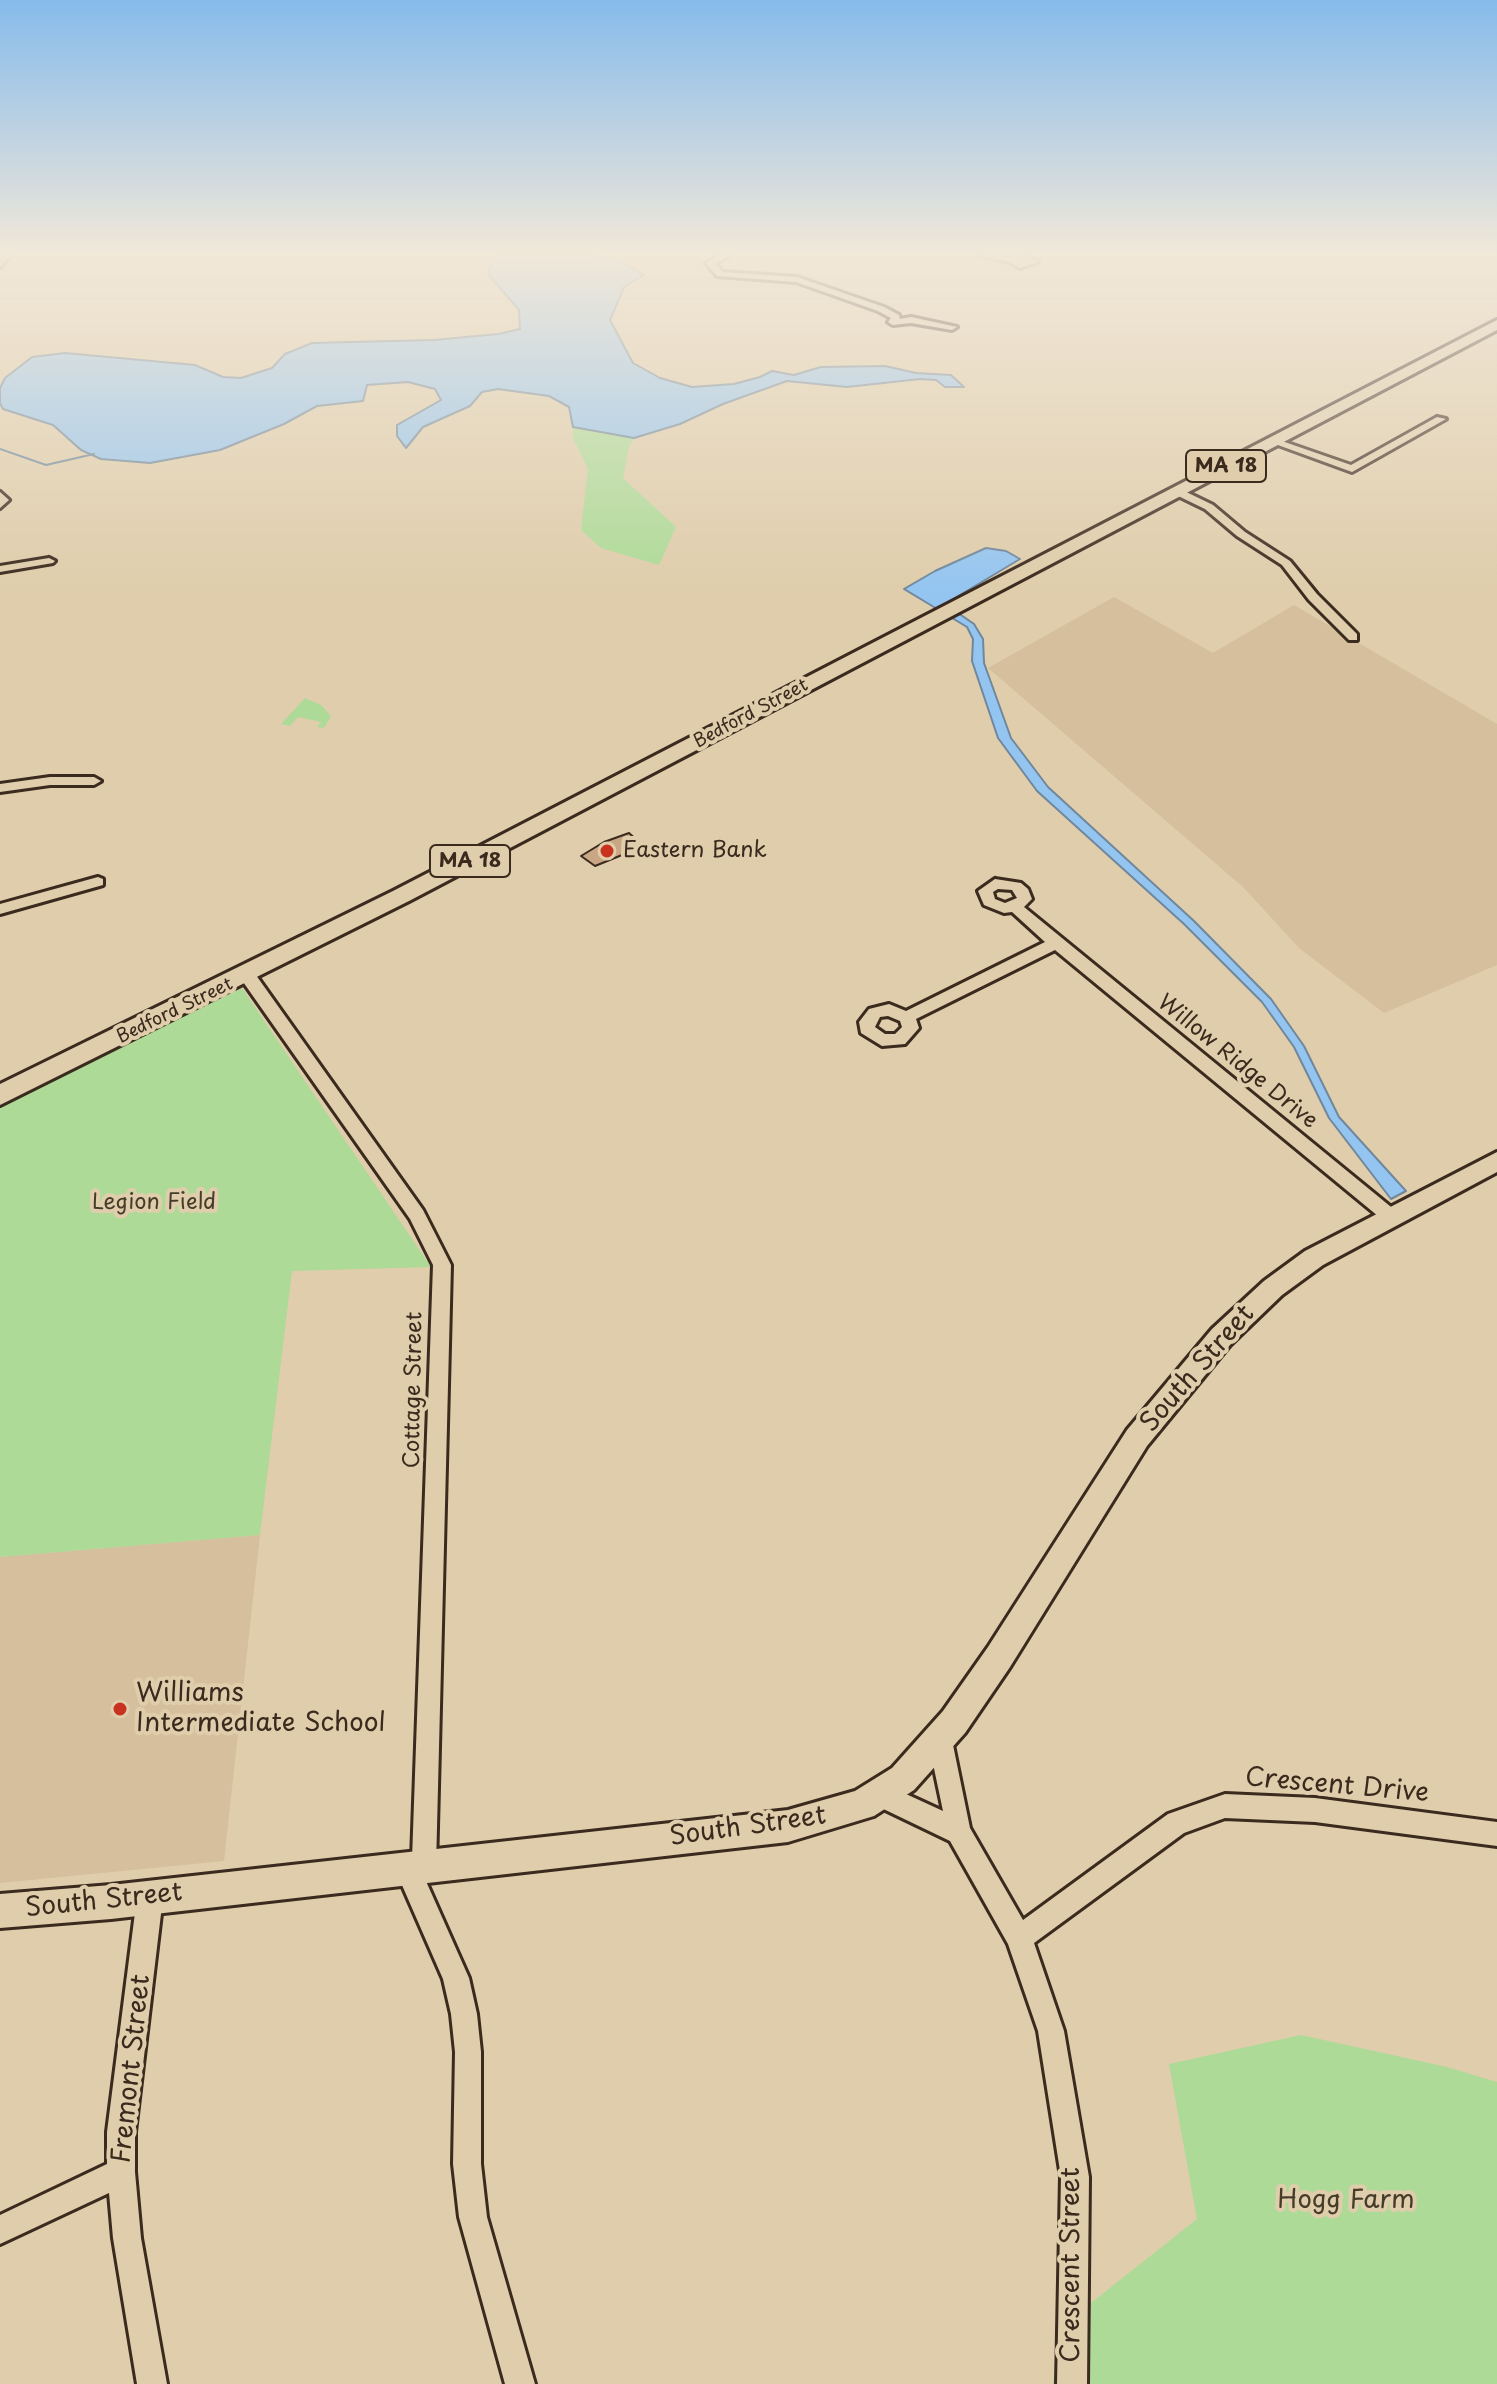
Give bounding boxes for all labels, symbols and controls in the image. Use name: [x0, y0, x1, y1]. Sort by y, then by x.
road number: MA 18: [1186, 450, 1266, 482]
street label: Bedford Street: [690, 675, 812, 753]
place label: Eastern Bank: [623, 838, 767, 864]
marker: Eastern Bank: [598, 842, 616, 860]
road number: MA 18: [430, 845, 510, 877]
street label: Bedford Street: [113, 974, 237, 1048]
street label: Willow Ridge Drive: [1152, 989, 1322, 1135]
park label: Legion Field: [92, 1190, 216, 1216]
street label: South Street: [1135, 1299, 1261, 1439]
street label: Cottage Street: [399, 1311, 429, 1469]
place label: Williams Intermediate School: [136, 1678, 386, 1740]
marker: Williams Intermediate School: [111, 1700, 129, 1718]
street label: Crescent Drive: [1244, 1762, 1430, 1810]
street label: South Street: [668, 1801, 828, 1853]
street label: South Street: [24, 1877, 184, 1925]
street label: Fremont Street: [107, 1973, 157, 2165]
street label: Crescent Street: [1056, 2167, 1088, 2363]
park label: Hogg Farm: [1277, 2185, 1415, 2217]

